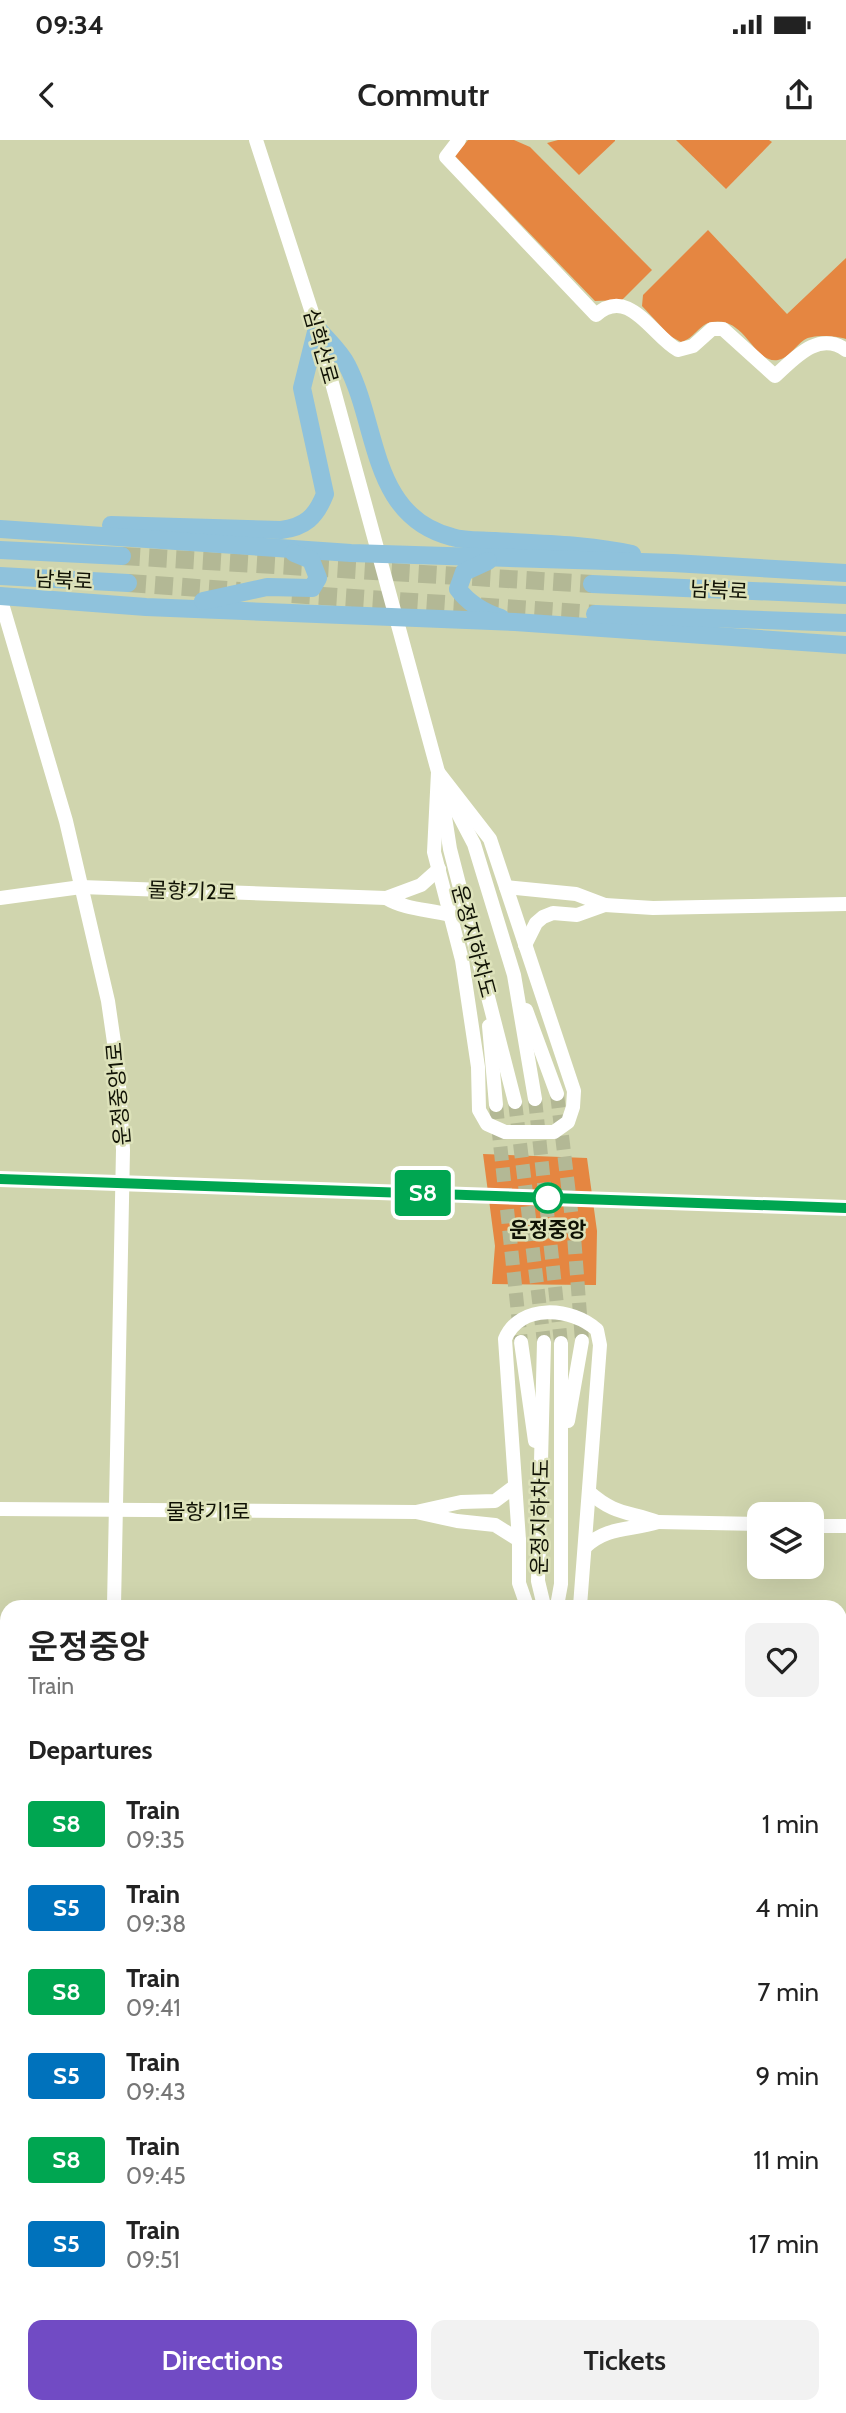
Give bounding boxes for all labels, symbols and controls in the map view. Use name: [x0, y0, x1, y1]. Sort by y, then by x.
text: 09:34: [35, 9, 104, 41]
text: Commutr: [357, 75, 489, 114]
icon: back: [28, 76, 66, 114]
icon: share: [780, 76, 818, 114]
street label: 심학산로: [298, 305, 344, 387]
street label: 남북로: [34, 566, 94, 594]
street label: 남북로: [689, 576, 749, 604]
street label: 물향기2로: [147, 877, 237, 905]
street label: 운정지하차도: [447, 882, 501, 1000]
street label: 운정중앙1로: [101, 1041, 135, 1147]
line badge: S8: [392, 1170, 454, 1216]
text: S8: [409, 1178, 437, 1207]
marker: 운정중앙: [533, 1183, 563, 1213]
place label: 운정중앙: [509, 1217, 587, 1242]
street label: 운정지하차도: [526, 1459, 554, 1575]
street label: 물향기1로: [166, 1499, 250, 1524]
map controls: [747, 1502, 824, 1579]
button: layers: [747, 1502, 824, 1579]
button: heart: [745, 1623, 819, 1697]
text: 운정중앙: [28, 1626, 149, 1666]
text: Train: [28, 1672, 74, 1700]
text: Departures: [28, 1734, 152, 1766]
text: Train: [126, 1794, 180, 1826]
text: 1 min: [762, 1808, 819, 1840]
text: S8: [52, 1809, 81, 1838]
text: 09:35: [126, 1826, 185, 1854]
text: Train: [126, 1878, 180, 1910]
text: 4 min: [755, 1892, 819, 1924]
text: S5: [53, 1893, 80, 1922]
text: 09:38: [126, 1910, 186, 1938]
text: Train: [126, 1962, 180, 1994]
text: 7 min: [757, 1976, 819, 2008]
text: S8: [52, 1977, 81, 2006]
text: 09:41: [126, 1994, 181, 2022]
text: Train: [126, 2046, 180, 2078]
text: 9 min: [756, 2060, 819, 2092]
text: S5: [53, 2061, 80, 2090]
text: 09:43: [126, 2078, 186, 2106]
text: Train: [126, 2130, 180, 2162]
text: 11 min: [753, 2144, 819, 2176]
text: S8: [52, 2145, 81, 2174]
text: 09:45: [126, 2162, 186, 2190]
text: Train: [126, 2214, 180, 2246]
text: 17 min: [749, 2228, 819, 2260]
text: S5: [53, 2229, 80, 2258]
text: 09:51: [126, 2246, 180, 2274]
button: Directions: [28, 2320, 417, 2400]
button: Tickets: [431, 2320, 819, 2400]

